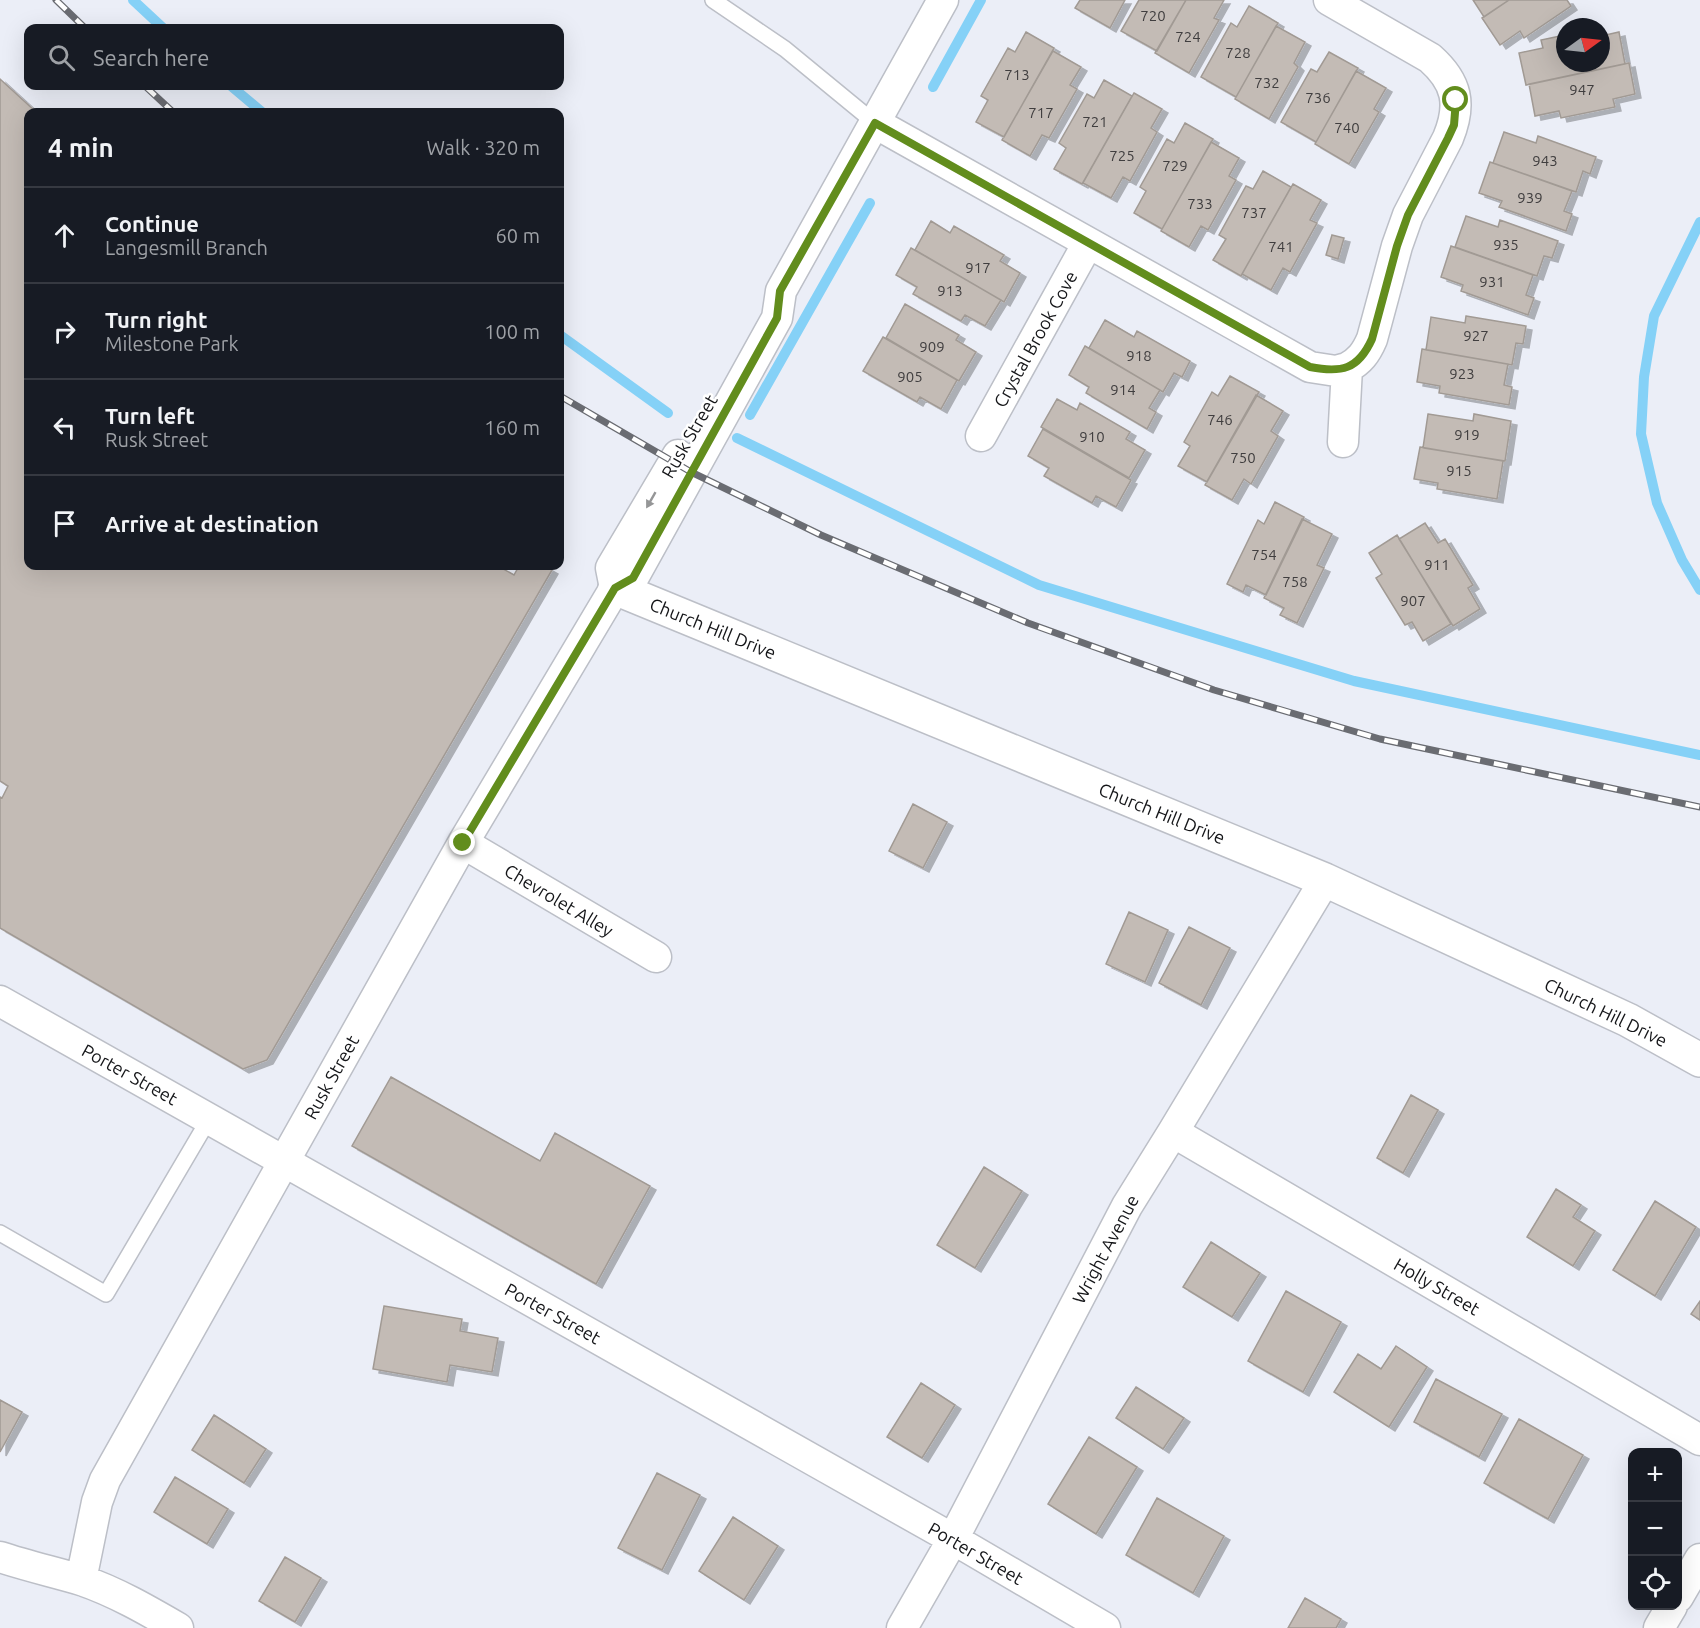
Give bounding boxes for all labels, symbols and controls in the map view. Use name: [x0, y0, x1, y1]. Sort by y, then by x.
house number: 720: [1140, 7, 1166, 24]
north arrow: [1556, 18, 1610, 72]
search box: [24, 24, 564, 90]
house number: 724: [1175, 28, 1201, 45]
icon: search: [45, 41, 78, 74]
house number: 728: [1225, 44, 1251, 61]
text: Search here: [93, 45, 209, 70]
house number: 713: [1004, 66, 1030, 83]
house number: 732: [1254, 74, 1280, 91]
house number: 947: [1569, 81, 1595, 98]
route start: [1442, 86, 1468, 112]
house number: 736: [1305, 89, 1331, 106]
house number: 717: [1028, 104, 1054, 121]
house number: 721: [1082, 113, 1108, 130]
house number: 740: [1334, 119, 1360, 136]
text: 4 min: [48, 133, 114, 162]
text: Walk · 320 m: [427, 136, 540, 159]
house number: 725: [1109, 147, 1135, 164]
house number: 943: [1532, 152, 1558, 169]
house number: 729: [1162, 157, 1188, 174]
house number: 939: [1517, 189, 1543, 206]
house number: 733: [1187, 195, 1213, 212]
house number: 737: [1241, 204, 1267, 221]
text: Continue: [105, 211, 199, 236]
icon: ahead: [48, 219, 81, 252]
text: 60 m: [496, 224, 540, 247]
text: Langesmill Branch: [105, 236, 268, 259]
house number: 935: [1493, 236, 1519, 253]
house number: 741: [1268, 238, 1294, 255]
house number: 917: [965, 259, 991, 276]
street label: Crystal Brook Cove: [989, 267, 1081, 411]
house number: 931: [1479, 273, 1505, 290]
house number: 913: [937, 282, 963, 299]
text: Turn right: [105, 307, 207, 332]
icon: right: [48, 315, 81, 348]
text: 100 m: [484, 320, 540, 343]
house number: 927: [1463, 327, 1489, 344]
text: Milestone Park: [105, 332, 239, 355]
house number: 909: [919, 338, 945, 355]
house number: 918: [1126, 347, 1152, 364]
house number: 923: [1449, 365, 1475, 382]
house number: 905: [897, 368, 923, 385]
house number: 914: [1110, 381, 1136, 398]
street label: Rusk Street: [657, 391, 721, 481]
text: Turn left: [105, 403, 195, 428]
icon: left: [48, 411, 81, 444]
house number: 746: [1207, 411, 1233, 428]
text: 160 m: [484, 416, 540, 439]
house number: 919: [1454, 426, 1480, 443]
text: Rusk Street: [105, 428, 208, 451]
house number: 910: [1079, 428, 1105, 445]
house number: 750: [1230, 449, 1256, 466]
house number: 915: [1446, 462, 1472, 479]
one-way arrow: [646, 492, 656, 509]
icon: arrive: [48, 507, 81, 540]
text: Arrive at destination: [105, 511, 319, 536]
house number: 754: [1251, 546, 1277, 563]
house number: 911: [1424, 556, 1450, 573]
house number: 758: [1282, 573, 1308, 590]
house number: 907: [1400, 592, 1426, 609]
street label: Church Hill Drive: [647, 594, 779, 662]
street label: Church Hill Drive: [1096, 779, 1228, 847]
route end: [449, 829, 475, 855]
street label: Chevrolet Alley: [501, 860, 617, 940]
street label: Church Hill Drive: [1541, 974, 1671, 1050]
street label: Rusk Street: [300, 1032, 362, 1122]
street label: Porter Street: [79, 1040, 181, 1108]
street label: Wright Avenue: [1068, 1191, 1142, 1307]
street label: Holly Street: [1391, 1253, 1483, 1319]
street label: Porter Street: [502, 1279, 604, 1347]
map controls: [1628, 1448, 1682, 1610]
button: +: [1628, 1448, 1682, 1502]
button: −: [1628, 1502, 1682, 1556]
street label: Porter Street: [925, 1518, 1027, 1588]
button: locate: [1628, 1556, 1682, 1610]

